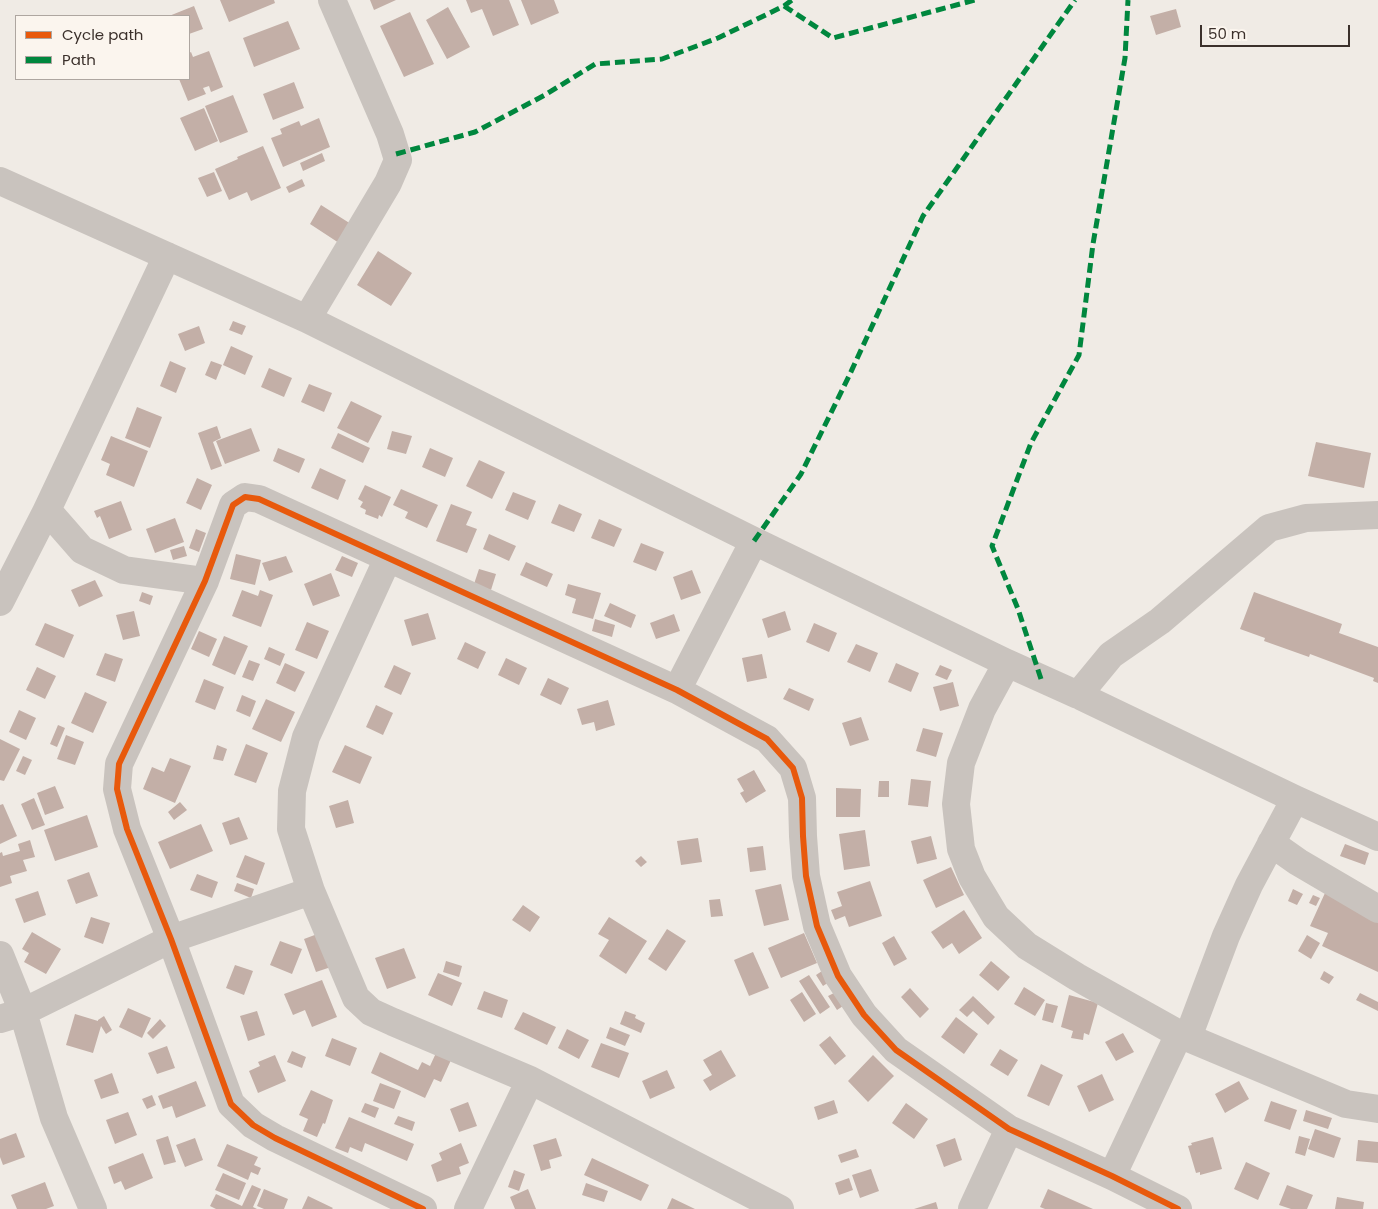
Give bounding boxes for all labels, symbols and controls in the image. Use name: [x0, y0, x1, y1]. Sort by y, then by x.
legend: [15, 15, 190, 80]
scale bar: [1203, 15, 1353, 47]
text: 50 m: [1208, 23, 1246, 44]
text: Cycle path: [62, 24, 143, 45]
text: Path: [62, 49, 96, 70]

